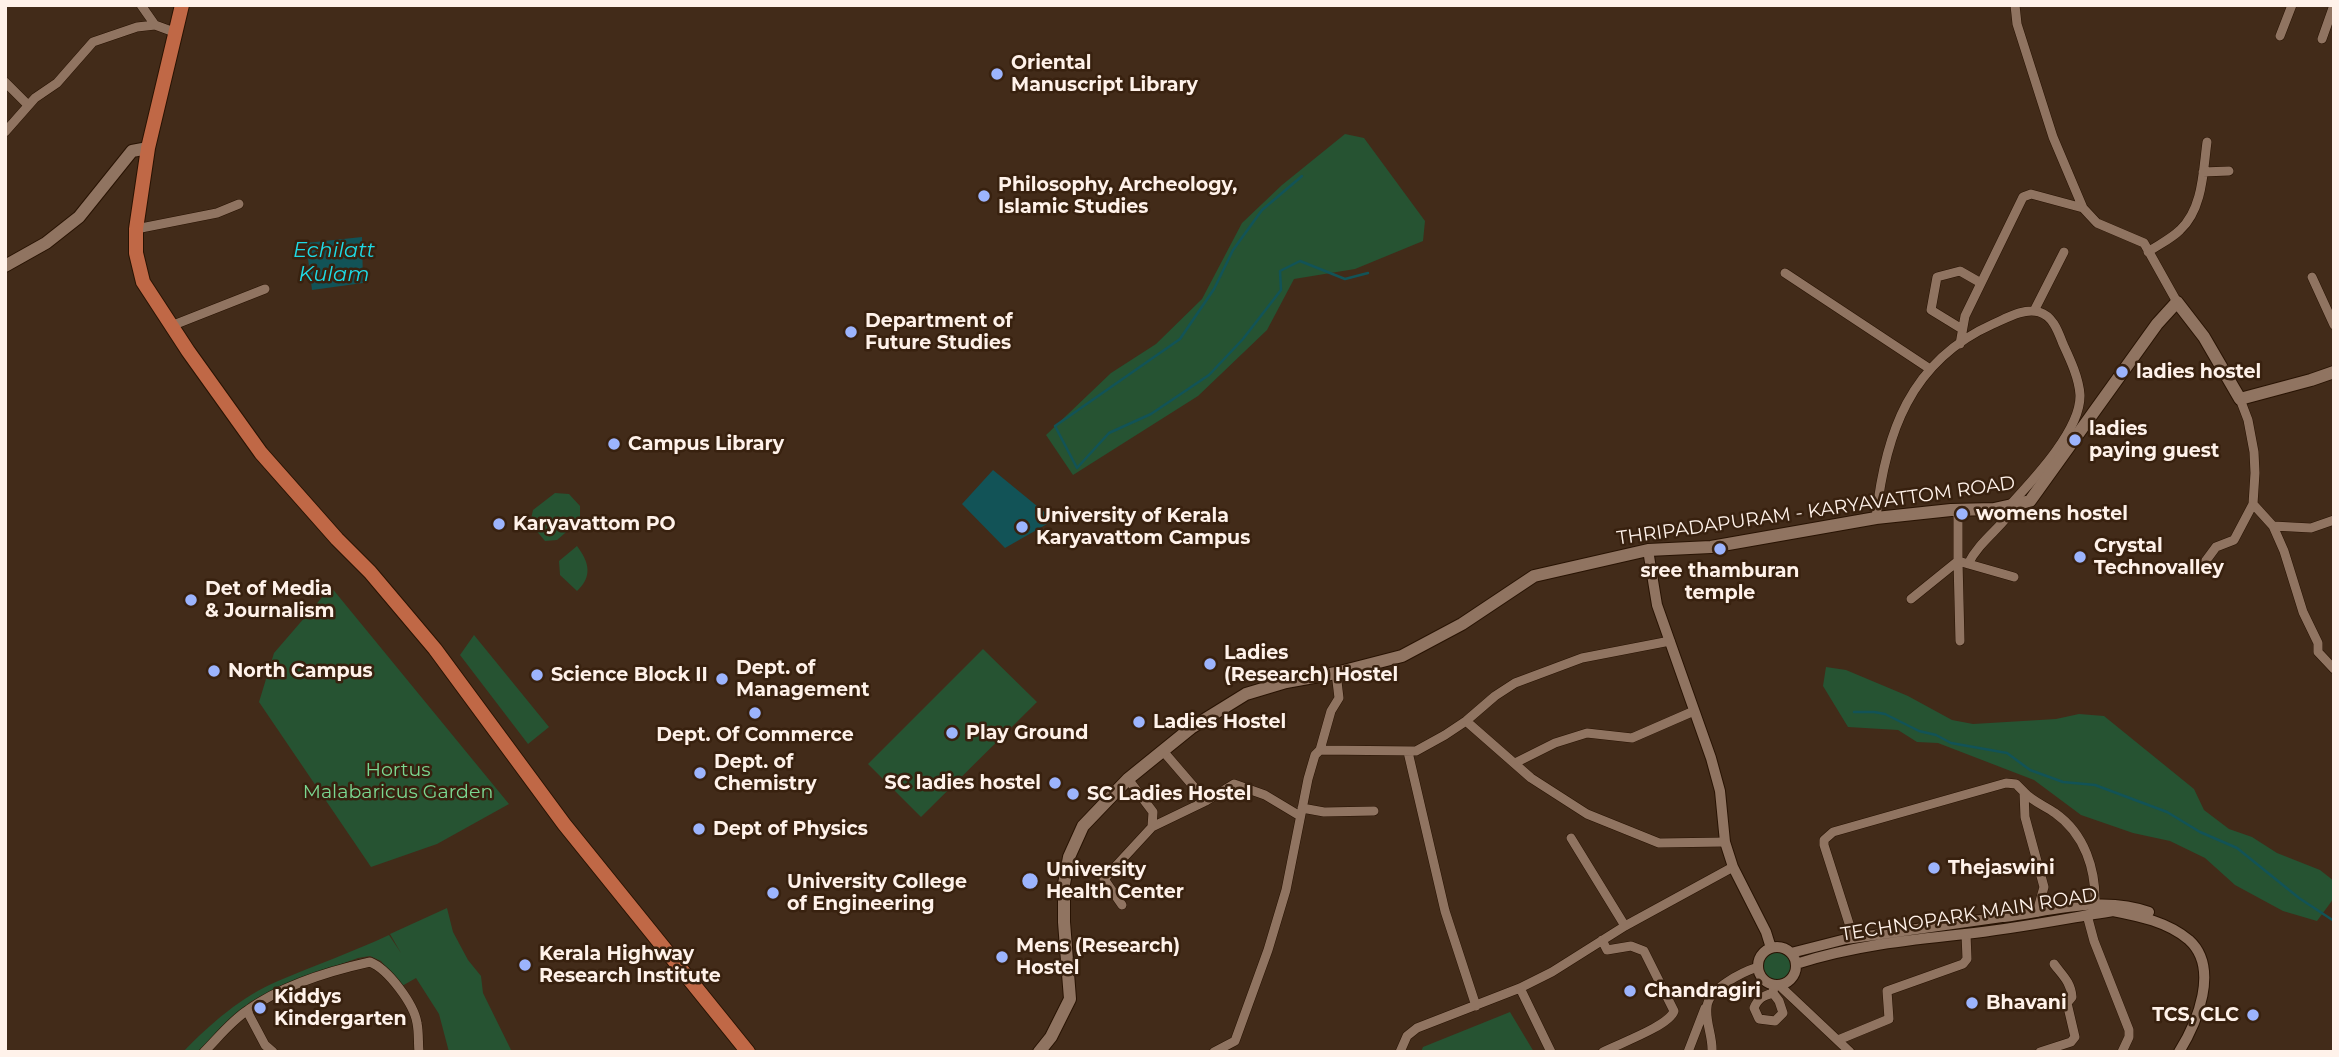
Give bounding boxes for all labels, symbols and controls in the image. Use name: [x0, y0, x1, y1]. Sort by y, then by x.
place label: Oriental Manuscript Library: [1011, 52, 1198, 96]
marker: Oriental Manuscript Library: [989, 66, 1005, 82]
place label: Philosophy, Archeology, Islamic Studies: [998, 174, 1237, 218]
marker: Philosophy, Archeology, Islamic Studies: [976, 188, 992, 204]
water label: Echilatt Kulam: [293, 238, 375, 288]
place label: Department of Future Studies: [865, 310, 1013, 354]
marker: Department of Future Studies: [843, 324, 859, 340]
place label: ladies hostel: [2136, 361, 2261, 383]
marker: ladies hostel: [2114, 364, 2130, 380]
place label: ladies paying guest: [2089, 418, 2219, 462]
marker: ladies paying guest: [2067, 432, 2083, 448]
place label: Campus Library: [628, 433, 784, 455]
marker: Campus Library: [606, 436, 622, 452]
street label: THRIPADAPURAM - KARYAVATTOM ROAD: [1615, 472, 2017, 550]
place label: womens hostel: [1976, 503, 2128, 525]
place label: University of Kerala Karyavattom Campus: [1036, 505, 1250, 549]
marker: womens hostel: [1954, 506, 1970, 522]
place label: Karyavattom PO: [513, 513, 676, 535]
marker: Karyavattom PO: [491, 516, 507, 532]
marker: University of Kerala Karyavattom Campus: [1014, 519, 1030, 535]
place label: Crystal Technovalley: [2094, 535, 2224, 579]
marker: sree thamburan temple: [1712, 541, 1728, 557]
marker: Crystal Technovalley: [2072, 549, 2088, 565]
place label: sree thamburan temple: [1641, 560, 1799, 604]
place label: Det of Media & Journalism: [205, 578, 334, 622]
marker: Det of Media & Journalism: [183, 592, 199, 608]
place label: Ladies (Research) Hostel: [1224, 642, 1398, 686]
marker: Ladies (Research) Hostel: [1202, 656, 1218, 672]
place label: Dept. of Management: [736, 657, 869, 701]
place label: North Campus: [228, 660, 373, 682]
marker: North Campus: [206, 663, 222, 679]
place label: Science Block II: [551, 664, 708, 686]
marker: Science Block II: [529, 667, 545, 683]
marker: Dept. of Management: [714, 671, 730, 687]
marker: Dept. Of Commerce: [747, 705, 763, 721]
place label: Ladies Hostel: [1153, 711, 1286, 733]
marker: Ladies Hostel: [1131, 714, 1147, 730]
place label: Play Ground: [966, 722, 1088, 744]
place label: Dept. Of Commerce: [656, 724, 854, 746]
marker: Play Ground: [944, 725, 960, 741]
place label: Dept. of Chemistry: [714, 751, 817, 795]
park label: Hortus Malabaricus Garden: [303, 759, 493, 803]
marker: Dept. of Chemistry: [692, 765, 708, 781]
place label: SC ladies hostel: [885, 772, 1041, 794]
marker: SC ladies hostel: [1047, 775, 1063, 791]
place label: SC Ladies Hostel: [1087, 783, 1251, 805]
marker: SC Ladies Hostel: [1065, 786, 1081, 802]
place label: Dept of Physics: [713, 818, 868, 840]
marker: Dept of Physics: [691, 821, 707, 837]
place label: Thejaswini: [1948, 857, 2055, 879]
place label: University Health Center: [1046, 859, 1184, 903]
marker: Thejaswini: [1926, 860, 1942, 876]
place label: University College of Engineering: [787, 871, 967, 915]
marker: University Health Center: [1020, 871, 1040, 891]
street label: TECHNOPARK MAIN ROAD: [1839, 883, 2099, 947]
marker: University College of Engineering: [765, 885, 781, 901]
place label: Mens (Research) Hostel: [1016, 935, 1180, 979]
place label: Kerala Highway Research Institute: [539, 943, 721, 987]
marker: Mens (Research) Hostel: [994, 949, 1010, 965]
marker: Kerala Highway Research Institute: [517, 957, 533, 973]
place label: Chandragiri: [1644, 980, 1761, 1002]
marker: Chandragiri: [1622, 983, 1638, 999]
place label: Kiddys Kindergarten: [274, 986, 407, 1030]
place label: Bhavani: [1986, 992, 2067, 1014]
marker: Bhavani: [1964, 995, 1980, 1011]
marker: Kiddys Kindergarten: [252, 1000, 268, 1016]
place label: TCS, CLC: [2152, 1004, 2239, 1026]
marker: TCS, CLC: [2245, 1007, 2261, 1023]

